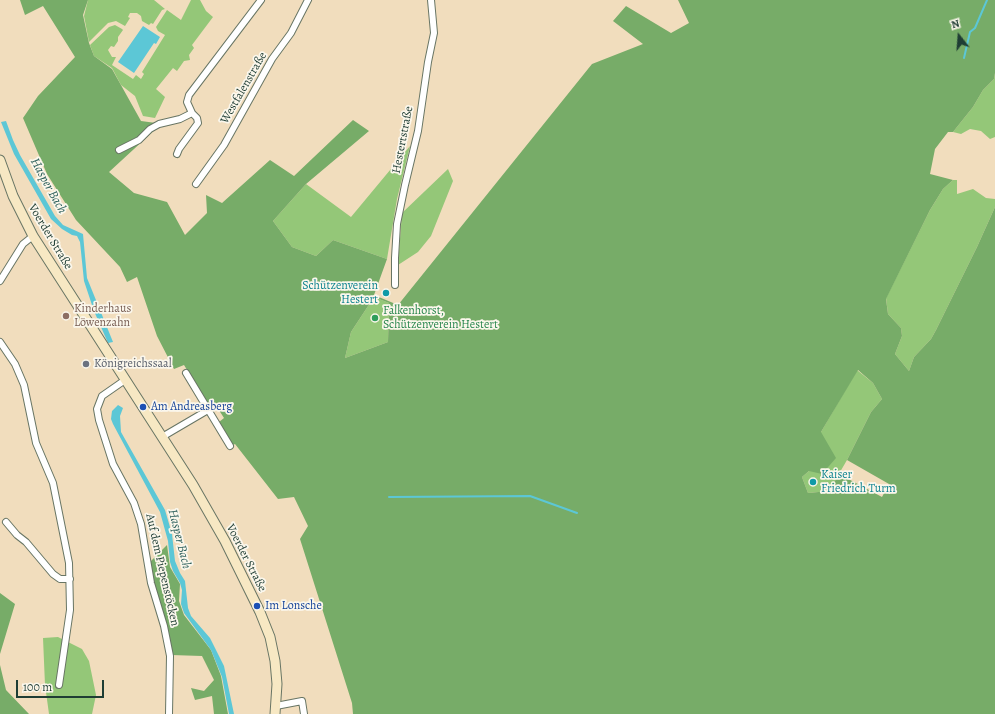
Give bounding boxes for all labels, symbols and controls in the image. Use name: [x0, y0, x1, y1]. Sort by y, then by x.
north arrow: [939, 16, 979, 56]
text: N: [949, 16, 961, 32]
street label: Westfalenstraße: [218, 50, 270, 126]
street label: Hestertstraße: [389, 105, 417, 175]
water label: Hasper Bach: [26, 156, 70, 216]
street label: Voerder Straße: [25, 202, 75, 272]
place label: Schützenverein Hestert: [302, 279, 378, 307]
marker: Schützenverein Hestert: [381, 288, 391, 298]
place label: Kinderhaus Löwenzahn: [74, 302, 131, 330]
place label: Falkenhorst, Schützenverein Hestert: [383, 304, 498, 332]
marker: Kinderhaus Löwenzahn: [61, 311, 71, 321]
marker: Falkenhorst, Schützenverein Hestert: [370, 313, 380, 323]
place label: Königreichssaal: [94, 357, 172, 371]
marker: Königreichssaal: [81, 359, 91, 369]
place label: Am Andreasberg: [151, 400, 232, 414]
marker: Am Andreasberg: [138, 402, 148, 412]
place label: Kaiser Friedrich Turm: [821, 468, 896, 496]
marker: Kaiser Friedrich Turm: [808, 477, 818, 487]
water label: Hasper Bach: [164, 507, 194, 571]
street label: Auf dem Piepenstöcken: [142, 512, 182, 628]
street label: Voerder Straße: [223, 522, 269, 594]
place label: Im Lonsche: [265, 599, 322, 613]
marker: Im Lonsche: [252, 601, 262, 611]
scale bar: [18, 672, 106, 698]
text: 100 m: [23, 679, 52, 695]

